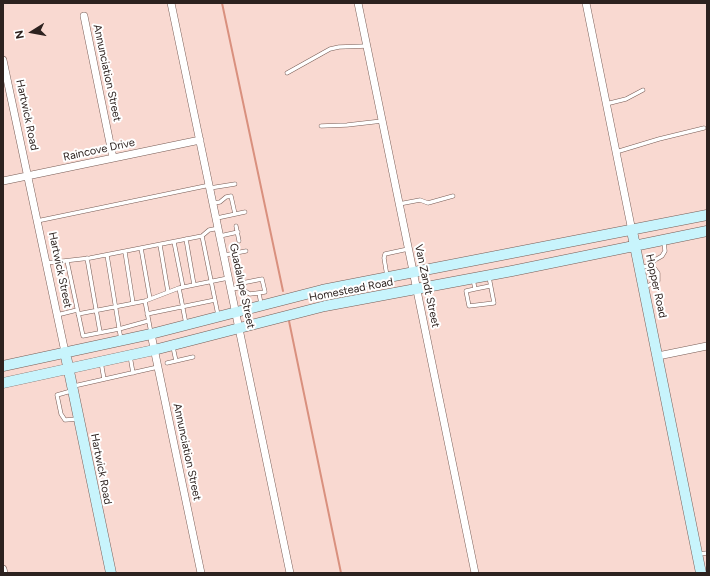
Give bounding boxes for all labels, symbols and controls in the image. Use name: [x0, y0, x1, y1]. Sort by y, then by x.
north arrow: [12, 12, 52, 52]
street label: Annunciation Street: [90, 23, 124, 123]
text: N: [13, 29, 27, 40]
street label: Hartwick Road: [13, 78, 41, 152]
street label: Raincove Drive: [62, 136, 136, 164]
street label: Hartwick Street: [45, 231, 75, 309]
street label: Guadalupe Street: [227, 242, 257, 330]
street label: Van Zandt Street: [412, 243, 442, 329]
street label: Hopper Road: [643, 253, 669, 319]
street label: Homestead Road: [308, 275, 394, 305]
street label: Annunciation Street: [170, 402, 204, 502]
street label: Hartwick Road: [88, 432, 114, 506]

